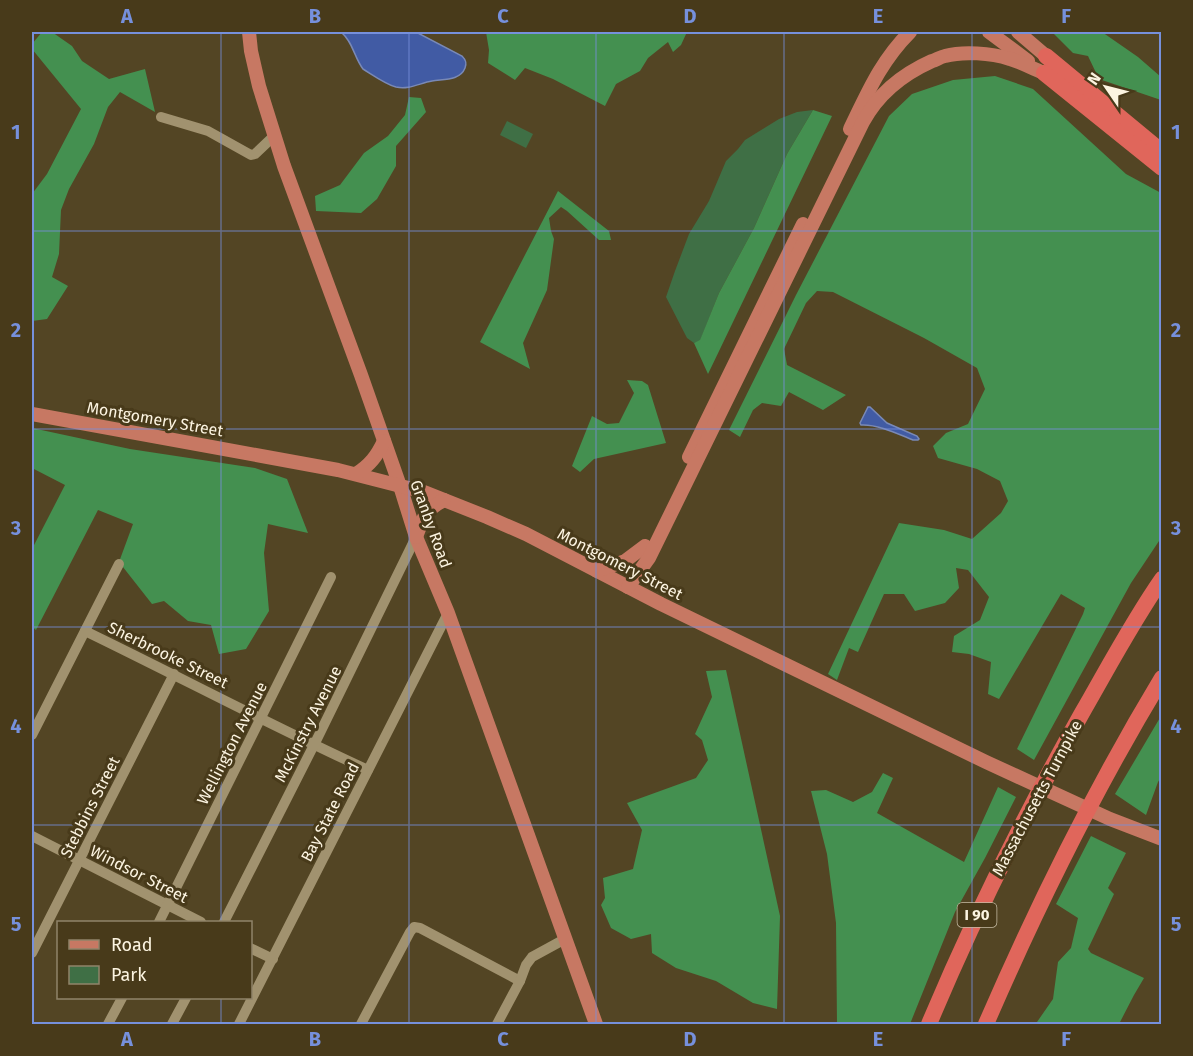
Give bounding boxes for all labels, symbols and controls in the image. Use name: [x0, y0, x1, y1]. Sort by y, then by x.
text: A: [120, 4, 134, 28]
text: B: [309, 4, 321, 28]
text: C: [497, 4, 509, 28]
text: D: [683, 4, 697, 28]
text: E: [873, 4, 883, 28]
text: F: [1061, 4, 1071, 28]
north arrow: [1076, 57, 1136, 117]
text: N: [1083, 69, 1105, 88]
text: 1: [11, 120, 21, 144]
text: 1: [1171, 120, 1181, 144]
text: 2: [11, 318, 21, 342]
text: 2: [1171, 318, 1181, 342]
street label: Montgomery Street: [85, 398, 225, 440]
street label: Granby Road: [406, 477, 456, 571]
text: 3: [10, 516, 21, 540]
text: 3: [1170, 516, 1181, 540]
street label: Montgomery Street: [554, 524, 686, 604]
street label: Sherbrooke Street: [105, 618, 231, 692]
street label: McKinstry Avenue: [270, 663, 346, 785]
street label: Wellington Avenue: [193, 679, 271, 807]
text: 4: [10, 714, 22, 738]
text: 4: [1170, 714, 1182, 738]
street label: Massachusetts Turnpike: [988, 717, 1086, 879]
street label: Stebbins Street: [56, 753, 124, 861]
street label: Bay State Road: [297, 759, 363, 865]
street label: Windsor Street: [87, 841, 191, 907]
road number: I 90: [958, 903, 996, 927]
text: 5: [11, 912, 22, 936]
text: 5: [1171, 912, 1182, 936]
legend: [57, 921, 252, 999]
text: Road: [111, 934, 153, 956]
text: Park: [111, 964, 147, 986]
text: A: [120, 1027, 134, 1051]
text: B: [309, 1027, 321, 1051]
text: C: [497, 1027, 509, 1051]
text: D: [683, 1027, 697, 1051]
text: E: [873, 1027, 883, 1051]
text: F: [1061, 1027, 1071, 1051]

